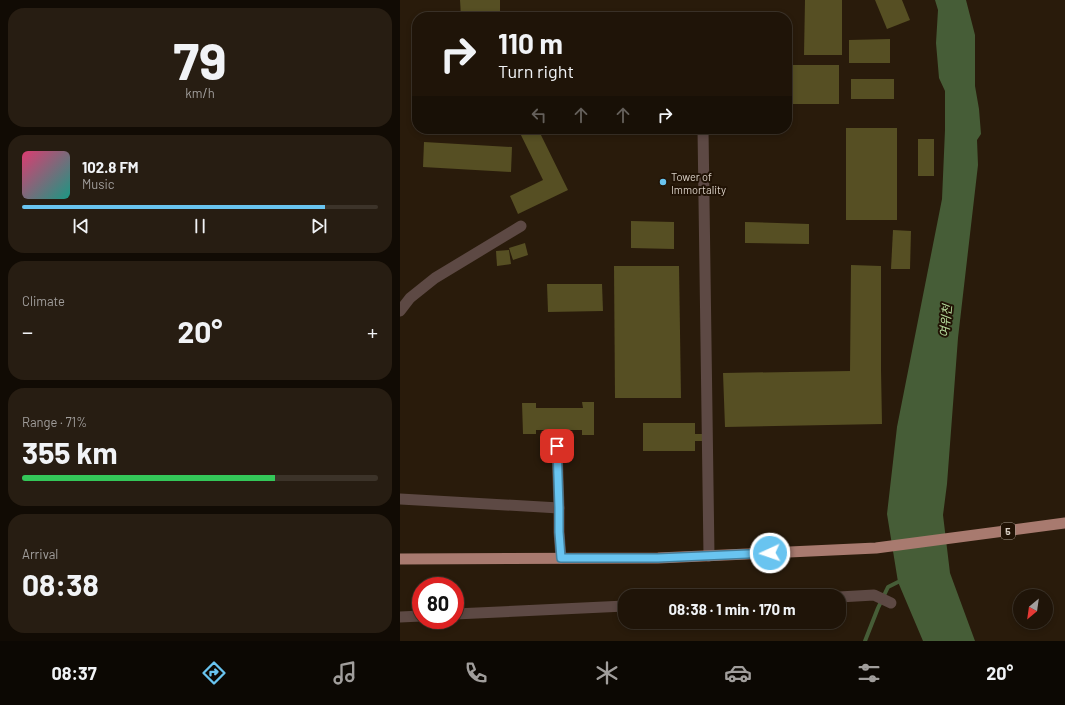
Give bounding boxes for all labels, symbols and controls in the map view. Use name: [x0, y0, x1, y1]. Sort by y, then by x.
text: 110 m: [498, 26, 563, 60]
text: 79: [173, 28, 227, 90]
icon: right: [432, 28, 484, 80]
text: Turn right: [498, 60, 574, 82]
text: km/h: [185, 85, 215, 101]
icon: left: [528, 104, 550, 126]
icon: ahead: [570, 104, 592, 126]
icon: ahead: [612, 104, 634, 126]
icon: right: [654, 104, 676, 126]
text: 102.8 FM: [82, 158, 139, 176]
place label: Tower of Immortality: [671, 170, 726, 196]
text: Music: [82, 176, 115, 192]
marker: Tower of Immortality: [658, 177, 668, 187]
icon: previous: [70, 215, 92, 237]
icon: pause: [189, 215, 211, 237]
icon: next: [308, 215, 330, 237]
text: Climate: [22, 293, 65, 309]
water label: 여위천: [936, 302, 954, 338]
text: 20°: [177, 313, 223, 349]
text: −: [22, 318, 33, 344]
text: +: [367, 318, 378, 344]
text: Range · 71%: [22, 414, 87, 430]
pin: [540, 429, 574, 463]
text: 355 km: [22, 434, 118, 470]
icon: arrive: [546, 435, 568, 457]
road number: 5: [1001, 523, 1015, 539]
position arrow: [749, 532, 791, 574]
text: Arrival: [22, 546, 58, 562]
text: 08:38: [22, 566, 99, 602]
speed limit sign: 80: [412, 577, 464, 629]
north arrow: [1013, 589, 1053, 629]
map controls: [1013, 589, 1053, 629]
text: 08:38 · 1 min · 170 m: [668, 600, 796, 618]
icon: directions: [200, 659, 228, 687]
icon: music: [331, 659, 359, 687]
icon: phone: [462, 659, 490, 687]
icon: climate: [593, 659, 621, 687]
icon: car: [724, 659, 752, 687]
icon: filters: [855, 659, 883, 687]
text: 08:37: [52, 662, 97, 684]
text: 20°: [986, 662, 1013, 684]

